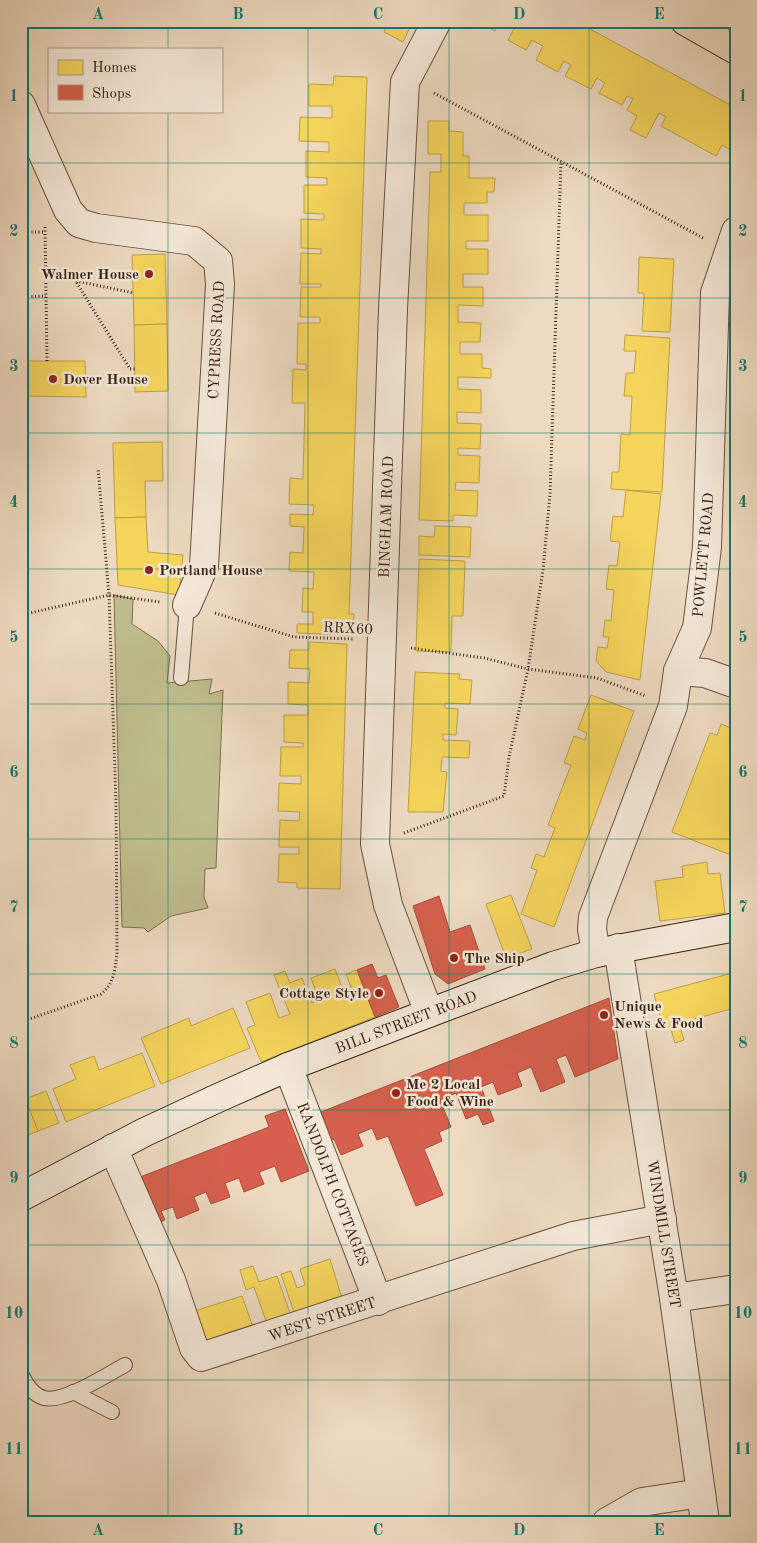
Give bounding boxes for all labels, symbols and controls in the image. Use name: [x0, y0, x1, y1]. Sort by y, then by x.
text: A: [92, 7, 104, 23]
text: B: [232, 7, 244, 23]
text: C: [373, 7, 383, 23]
text: D: [513, 7, 525, 23]
text: E: [653, 7, 665, 23]
legend: [48, 48, 222, 112]
text: Homes: [92, 61, 137, 76]
text: Shops: [92, 87, 131, 102]
text: 1: [9, 89, 19, 105]
text: 1: [738, 89, 748, 105]
text: 2: [9, 224, 19, 240]
text: 2: [738, 224, 748, 240]
place label: Walmer House: [41, 268, 139, 283]
marker: Walmer House: [143, 268, 155, 280]
street label: CYPRESS ROAD: [207, 280, 228, 400]
text: 3: [9, 359, 19, 375]
text: 3: [738, 359, 748, 375]
marker: Dover House: [47, 373, 59, 385]
place label: Dover House: [63, 373, 148, 388]
street label: BINGHAM ROAD: [378, 456, 397, 578]
street label: POWLETT ROAD: [692, 492, 717, 618]
text: 4: [9, 495, 19, 511]
text: 4: [738, 495, 748, 511]
marker: Portland House: [143, 564, 155, 576]
place label: Portland House: [159, 564, 263, 579]
street label: RRX60: [322, 621, 373, 638]
text: 5: [9, 630, 19, 646]
text: 5: [738, 630, 748, 646]
text: 6: [9, 765, 19, 781]
text: 6: [738, 765, 748, 781]
text: 7: [9, 900, 19, 916]
text: 7: [738, 900, 748, 916]
marker: The Ship: [448, 952, 460, 964]
place label: The Ship: [464, 952, 525, 967]
place label: Cottage Style: [279, 987, 369, 1002]
marker: Cottage Style: [373, 987, 385, 999]
street label: BILL STREET ROAD: [334, 989, 479, 1057]
place label: Unique News & Food: [614, 1000, 703, 1032]
marker: Unique News & Food: [598, 1009, 610, 1021]
text: 8: [9, 1036, 19, 1052]
text: 8: [738, 1036, 748, 1052]
place label: Me 2 Local Food & Wine: [406, 1078, 494, 1110]
marker: Me 2 Local Food & Wine: [390, 1087, 402, 1099]
street label: RANDOLPH COTTAGES: [293, 1101, 370, 1269]
street label: WINDMILL STREET: [643, 1159, 682, 1310]
text: 9: [9, 1171, 19, 1187]
text: 9: [738, 1171, 748, 1187]
street label: WEST STREET: [267, 1296, 378, 1345]
text: 10: [5, 1306, 23, 1322]
text: 10: [734, 1306, 752, 1322]
text: 11: [5, 1442, 23, 1458]
text: 11: [734, 1442, 752, 1458]
text: A: [92, 1523, 104, 1539]
text: B: [232, 1523, 244, 1539]
text: C: [373, 1523, 383, 1539]
text: D: [513, 1523, 525, 1539]
text: E: [653, 1523, 665, 1539]

